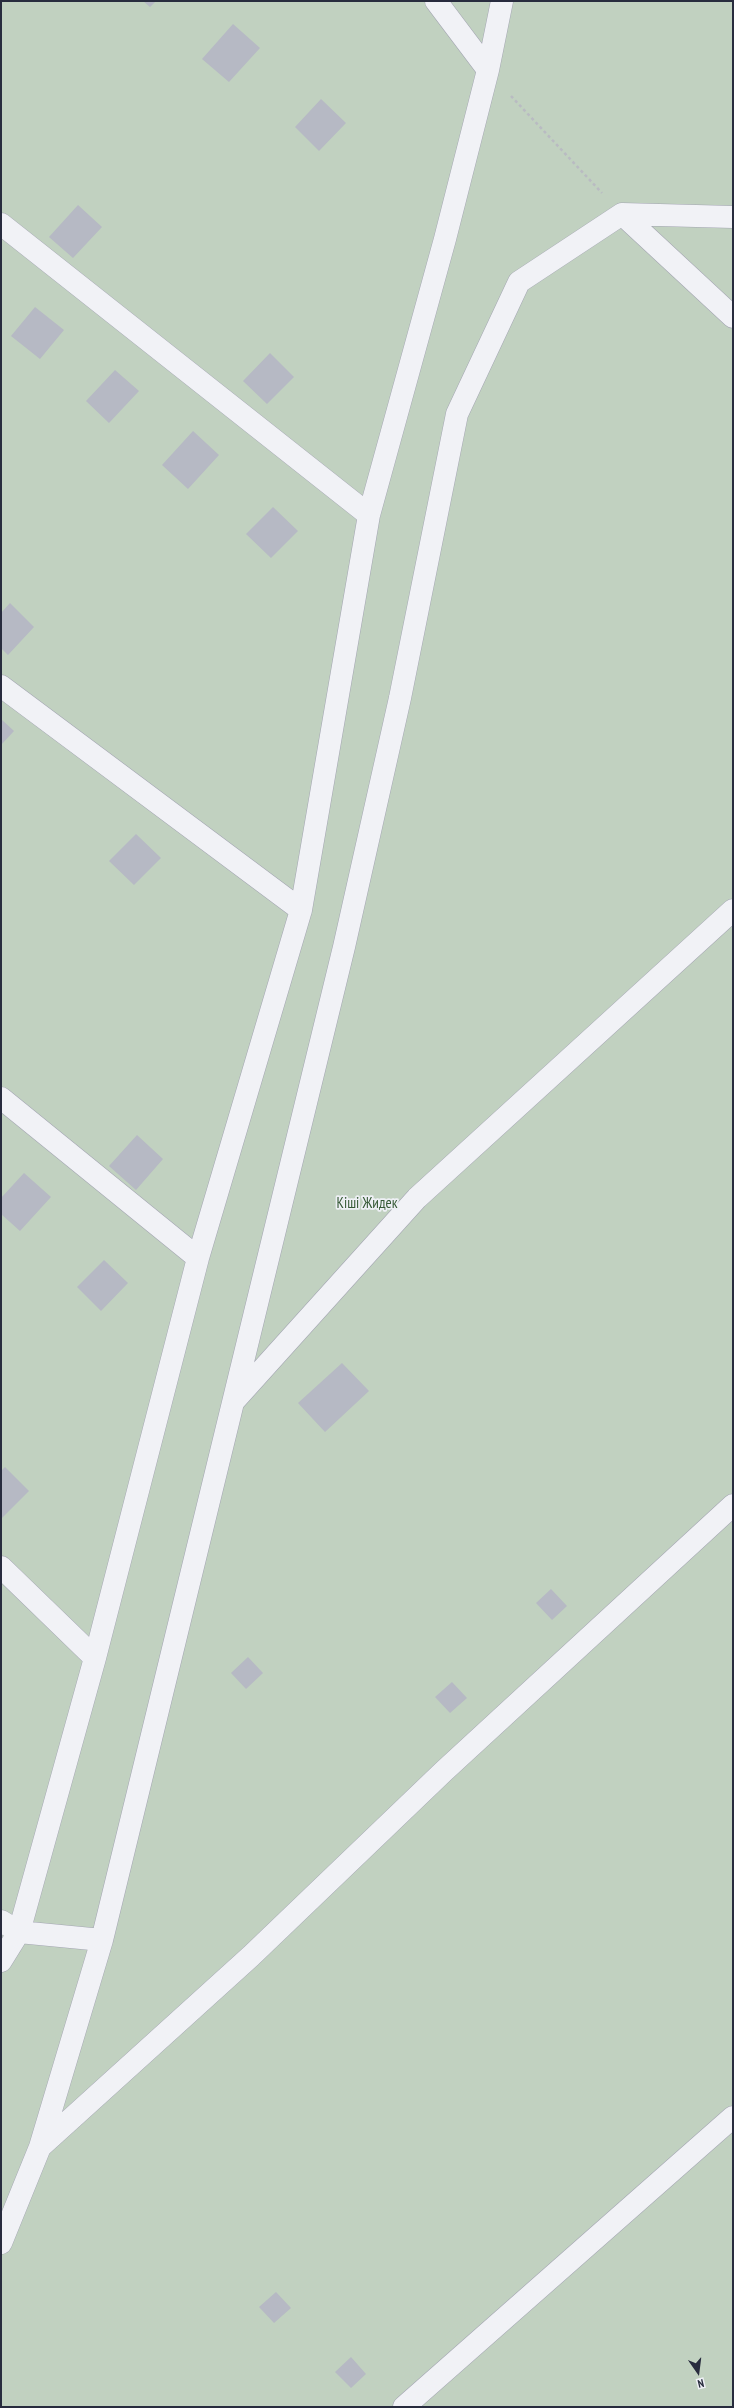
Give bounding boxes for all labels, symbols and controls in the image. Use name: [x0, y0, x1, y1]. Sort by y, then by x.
park label: Кіші Жидек: [337, 1195, 397, 1213]
north arrow: [678, 2352, 718, 2392]
text: N: [696, 2376, 705, 2391]

